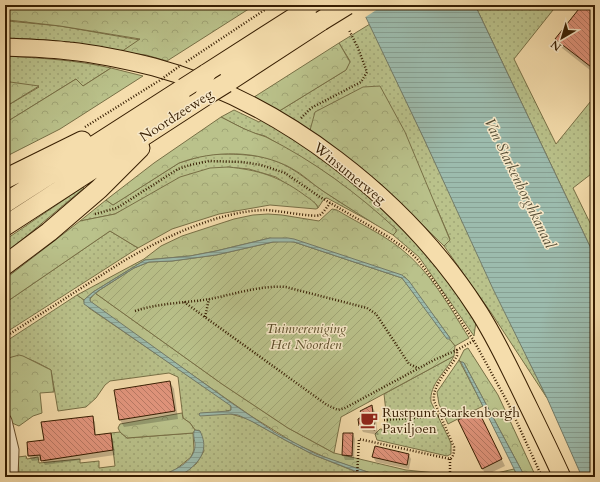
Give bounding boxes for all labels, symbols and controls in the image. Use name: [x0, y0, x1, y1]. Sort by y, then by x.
north arrow: [542, 18, 582, 58]
text: N: [547, 36, 565, 54]
street label: Noordzeeweg: [136, 84, 217, 146]
water label: Van Starkenborghkanaal: [480, 114, 561, 252]
street label: Winsumerweg: [309, 138, 390, 209]
park label: Tuinvereniging Het Noorden: [266, 319, 347, 354]
place label: Rustpunt Starkenborgh Paviljoen: [382, 403, 520, 438]
cafe icon: Rustpunt Starkenborgh Paviljoen: [359, 410, 379, 430]

